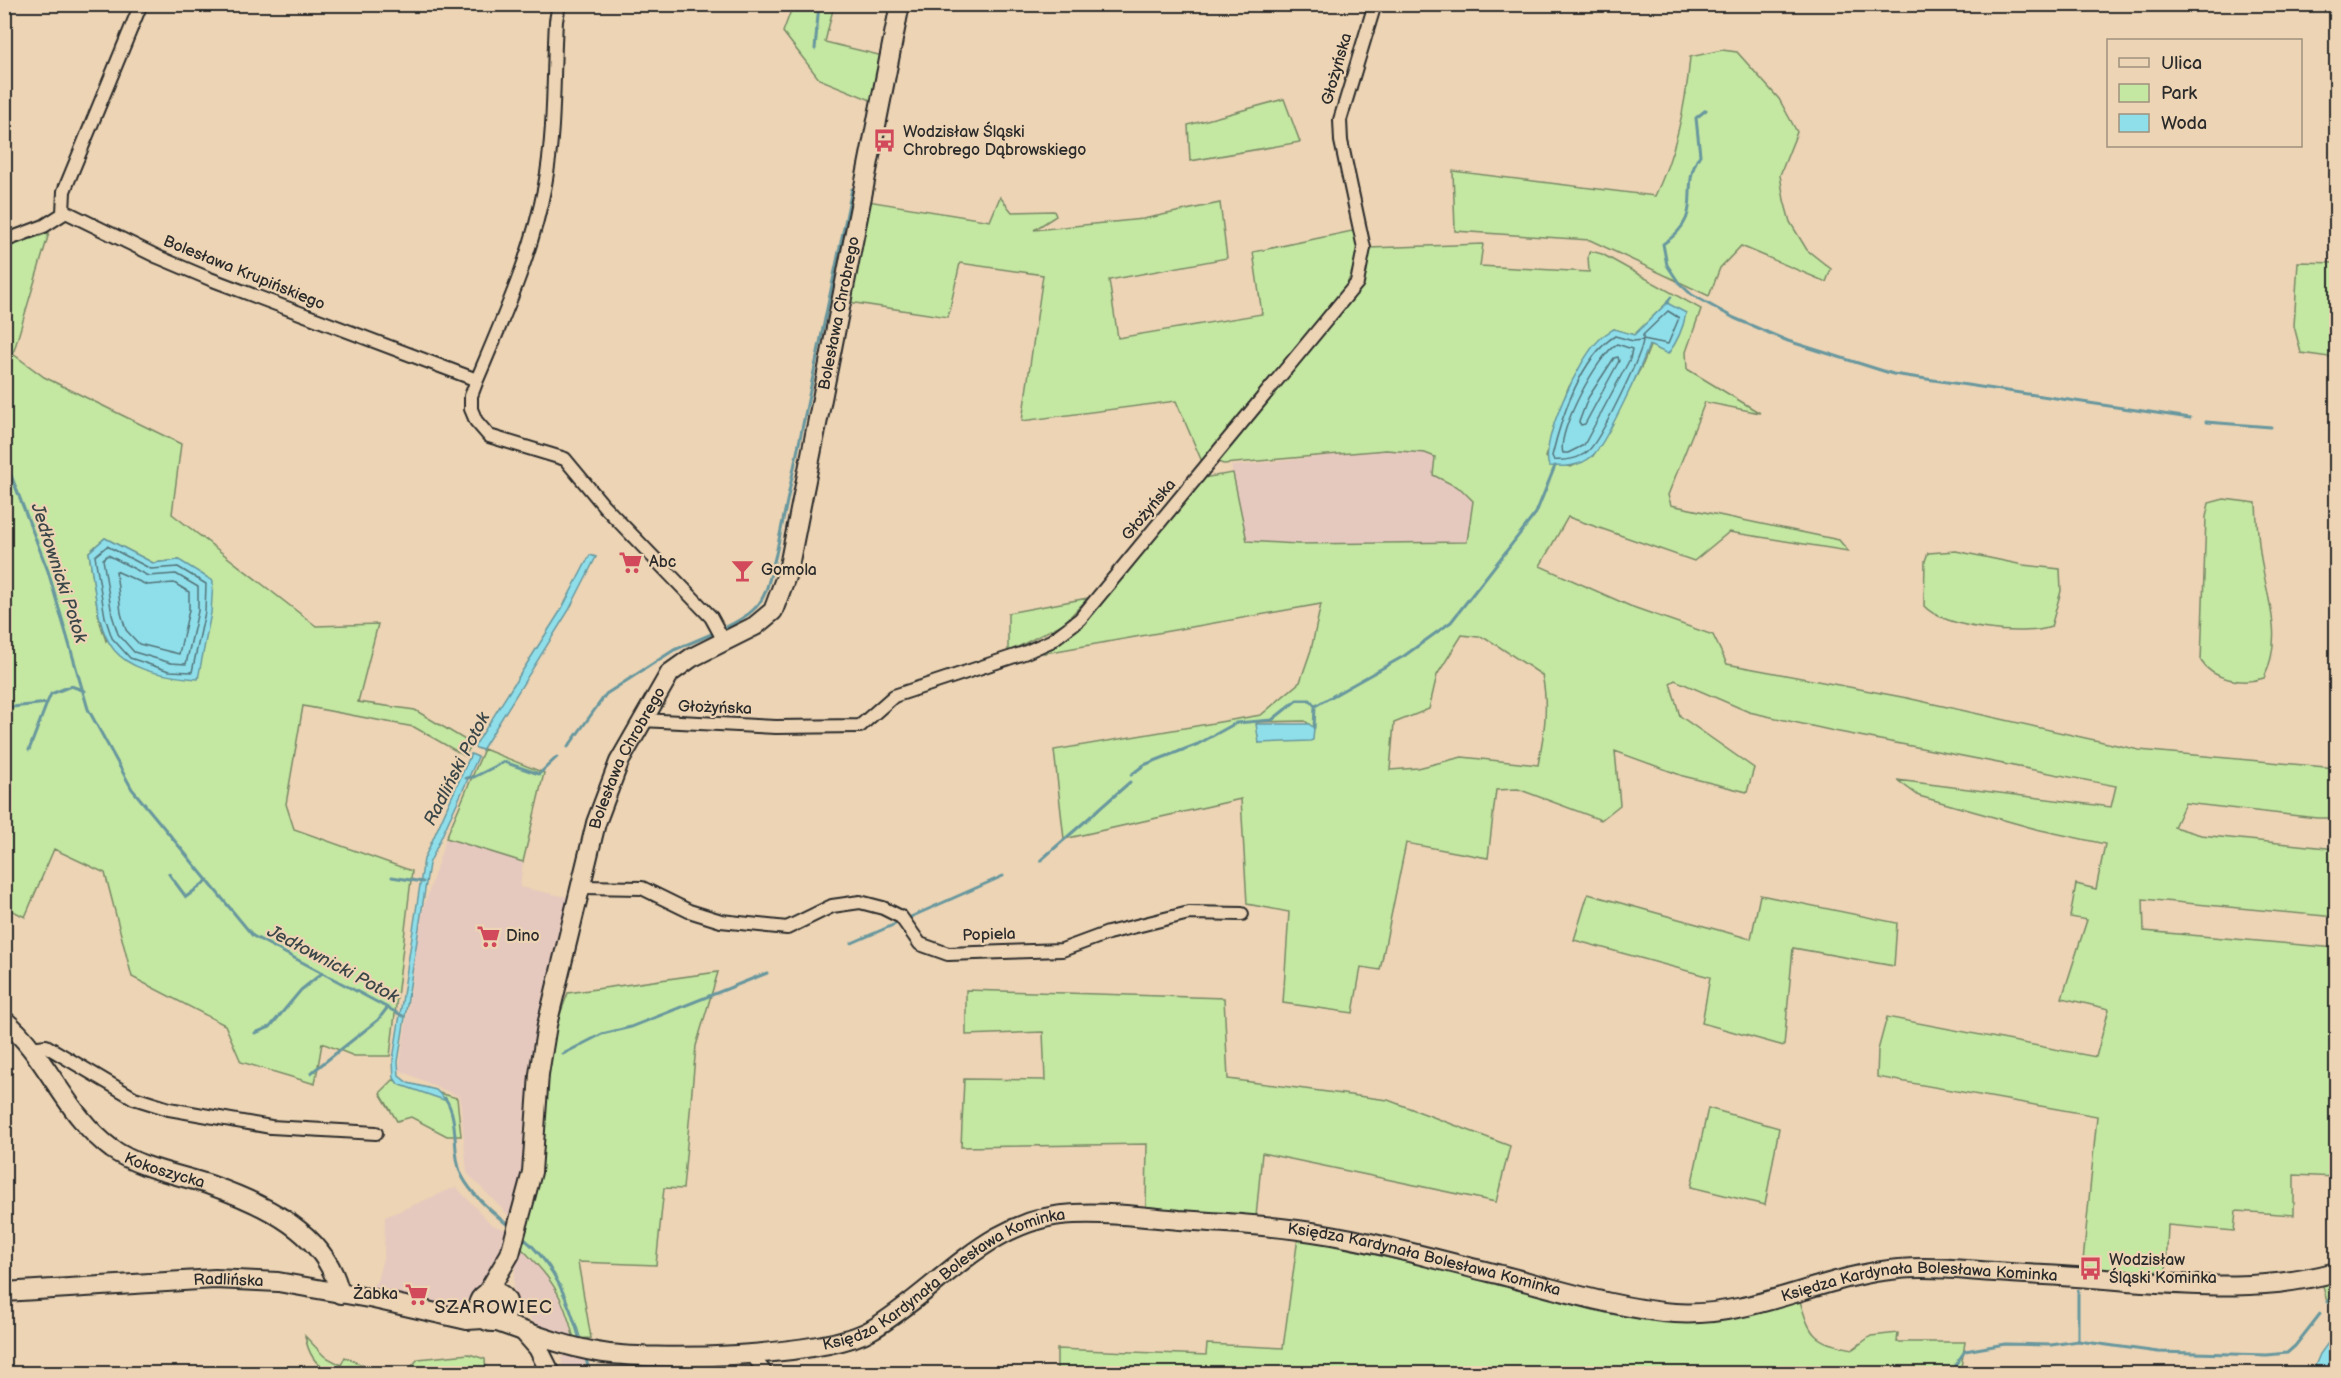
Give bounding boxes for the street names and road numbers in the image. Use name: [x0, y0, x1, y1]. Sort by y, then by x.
street label: Głożyńska: [1318, 31, 1356, 107]
street label: Bolesława Krupińskiego: [160, 232, 328, 314]
street label: Bolesława Chrobrego: [814, 235, 863, 392]
street label: Głożyńska: [1118, 476, 1180, 544]
street label: Bolesława Chrobrego: [585, 684, 669, 831]
street label: Głożyńska: [678, 697, 752, 719]
street label: Popiela: [962, 925, 1016, 945]
street label: Kokoszycka: [121, 1148, 207, 1192]
street label: Księdza Kardynała Bolesława Kominka: [821, 1205, 1066, 1354]
street label: Księdza Kardynała Bolesława Kominka: [1287, 1219, 1563, 1300]
street label: Księdza Kardynała Bolesława Kominka: [1779, 1258, 2058, 1306]
street label: Radlińska: [193, 1269, 264, 1291]

